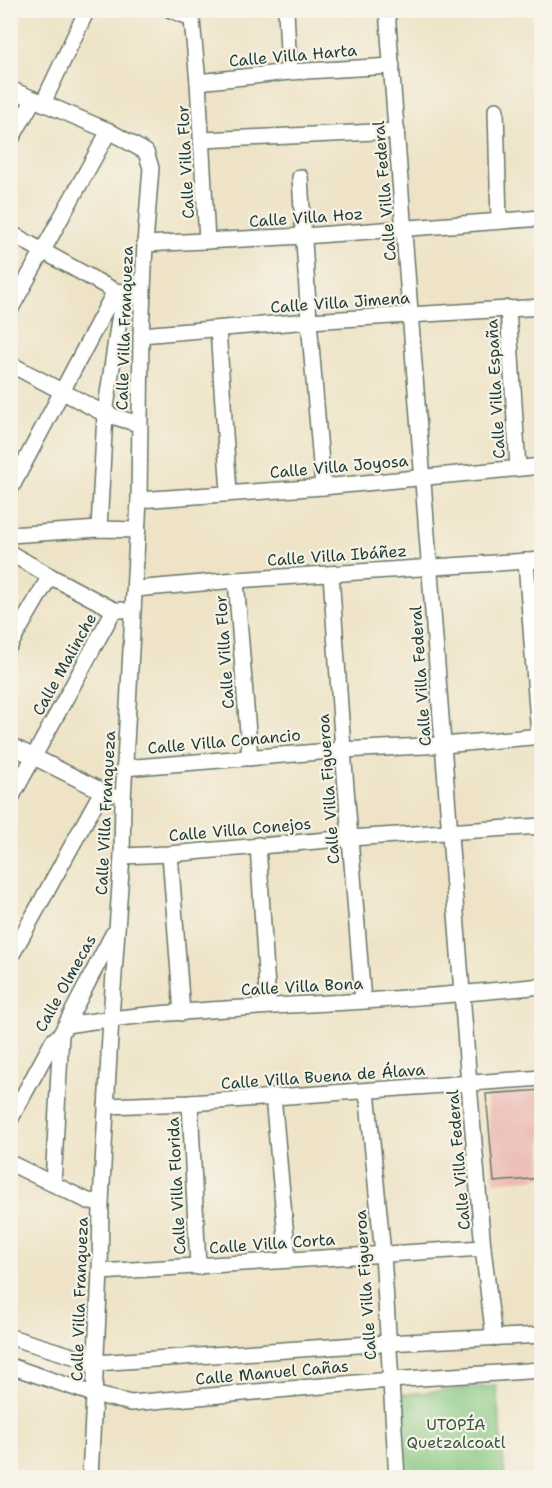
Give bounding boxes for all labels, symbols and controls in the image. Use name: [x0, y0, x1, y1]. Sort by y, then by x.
street label: Calle Villa Harta: [228, 39, 358, 72]
street label: Calle Villa Flor: [172, 105, 199, 219]
street label: Calle Villa Federal: [368, 120, 401, 262]
street label: Calle Villa Hoz: [248, 203, 364, 232]
street label: Calle Villa Franqueza: [111, 245, 138, 411]
street label: Calle Villa Jimena: [270, 287, 411, 318]
street label: Calle Villa España: [481, 319, 510, 459]
street label: Calle Villa Joyosa: [269, 450, 409, 483]
street label: Calle Villa Ibáñez: [266, 540, 408, 571]
street label: Calle Villa Flor: [210, 594, 239, 710]
street label: Calle Villa Federal: [405, 605, 436, 747]
street label: Calle Malinche: [28, 609, 101, 719]
street label: Calle Villa Figueroa: [313, 713, 344, 865]
street label: Calle Villa Conancio: [147, 724, 302, 759]
street label: Calle Villa Franqueza: [91, 730, 120, 896]
street label: Calle Villa Conejos: [168, 813, 312, 846]
street label: Calle Olmecas: [30, 931, 101, 1036]
street label: Calle Villa Bona: [240, 973, 364, 1000]
street label: Calle Villa Buena de Álava: [220, 1059, 426, 1094]
street label: Calle Villa Federal: [442, 1089, 475, 1231]
street label: Calle Villa Florida: [162, 1117, 191, 1255]
street label: Calle Villa Figueroa: [350, 1209, 381, 1361]
street label: Calle Villa Franqueza: [66, 1216, 93, 1382]
street label: Calle Villa Corta: [208, 1229, 336, 1258]
street label: Calle Manuel Cañas: [194, 1355, 350, 1390]
park label: UTOPÍA Quetzalcoatl: [407, 1414, 506, 1453]

